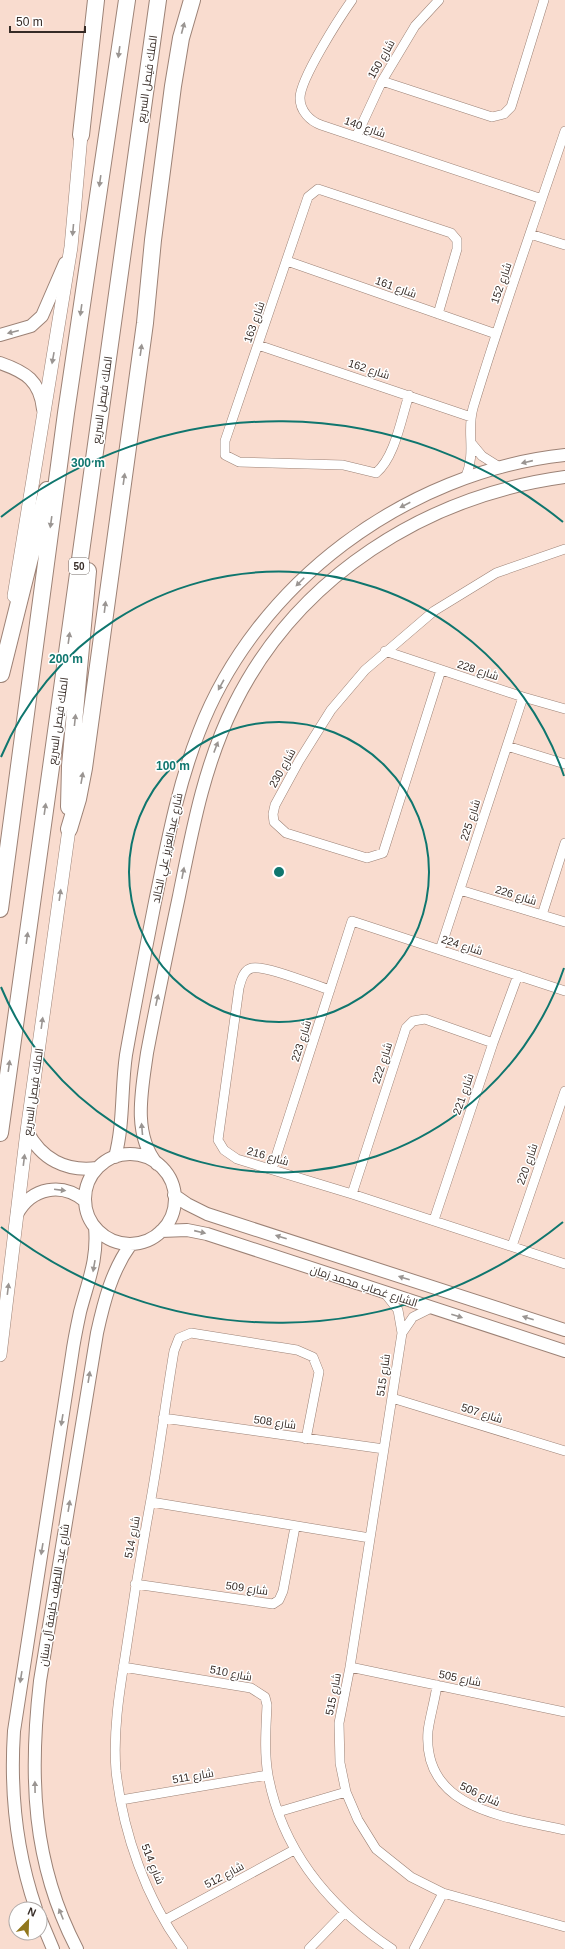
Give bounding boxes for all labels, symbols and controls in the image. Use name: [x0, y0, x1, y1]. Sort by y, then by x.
scale bar: [10, 8, 85, 34]
text: 50 m: [16, 15, 43, 29]
one-way arrow: [181, 22, 187, 35]
street label: الملك فيصل السريع: [135, 35, 161, 124]
street label: شارع 150: [365, 37, 399, 82]
one-way arrow: [116, 46, 122, 59]
street label: شارع 140: [342, 114, 387, 142]
one-way arrow: [97, 175, 103, 187]
one-way arrow: [69, 224, 76, 236]
street label: شارع 152: [488, 261, 516, 306]
street label: شارع 161: [373, 274, 418, 302]
street label: شارع 163: [241, 300, 269, 345]
one-way arrow: [78, 304, 84, 316]
one-way arrow: [7, 329, 19, 335]
one-way arrow: [138, 344, 144, 356]
one-way arrow: [50, 352, 56, 364]
street label: الملك فيصل السريع: [90, 356, 116, 445]
street label: شارع 162: [346, 357, 391, 383]
text: 300 m: [71, 456, 105, 470]
one-way arrow: [520, 459, 533, 465]
one-way arrow: [121, 472, 127, 485]
one-way arrow: [399, 502, 410, 509]
one-way arrow: [48, 515, 54, 528]
road number: 50: [69, 558, 89, 574]
one-way arrow: [295, 577, 305, 587]
one-way arrow: [102, 601, 109, 613]
one-way arrow: [66, 632, 72, 645]
text: 200 m: [49, 652, 83, 666]
street label: شارع 228: [455, 658, 500, 684]
street label: الملك فيصل السريع: [46, 677, 72, 766]
one-way arrow: [218, 679, 225, 691]
one-way arrow: [72, 714, 79, 726]
one-way arrow: [213, 741, 219, 753]
street label: شارع 230: [266, 746, 299, 791]
text: 100 m: [156, 759, 190, 773]
one-way arrow: [80, 772, 86, 784]
street label: شارع عبدالعزيز علي الخالد: [149, 792, 187, 905]
street label: شارع 225: [458, 798, 484, 843]
one-way arrow: [42, 803, 48, 815]
centre of rings: [272, 865, 286, 879]
one-way arrow: [180, 867, 186, 879]
street label: شارع 226: [493, 883, 538, 909]
one-way arrow: [57, 889, 63, 901]
one-way arrow: [24, 931, 30, 944]
street label: شارع 224: [439, 933, 484, 959]
one-way arrow: [155, 994, 161, 1006]
one-way arrow: [39, 1017, 45, 1029]
street label: شارع 223: [289, 1019, 315, 1064]
street label: شارع 222: [370, 1041, 396, 1086]
street label: الملك فيصل السريع: [21, 1048, 47, 1137]
one-way arrow: [6, 1060, 12, 1072]
street label: شارع 221: [450, 1072, 478, 1117]
one-way arrow: [139, 1123, 145, 1135]
street label: شارع 220: [514, 1142, 542, 1187]
street label: شارع 216: [245, 1144, 290, 1170]
one-way arrow: [21, 1154, 27, 1166]
one-way arrow: [54, 1187, 66, 1193]
one-way arrow: [194, 1230, 206, 1236]
one-way arrow: [274, 1234, 286, 1240]
one-way arrow: [90, 1259, 96, 1272]
street label: الشارع غصاب محمد زمان: [308, 1263, 419, 1311]
one-way arrow: [398, 1274, 410, 1280]
one-way arrow: [5, 1283, 11, 1295]
one-way arrow: [451, 1313, 463, 1319]
one-way arrow: [522, 1314, 534, 1320]
street label: شارع 515: [374, 1353, 394, 1397]
one-way arrow: [87, 1371, 93, 1383]
street label: شارع 507: [459, 1401, 504, 1427]
street label: شارع 508: [253, 1413, 297, 1433]
one-way arrow: [59, 1414, 65, 1426]
one-way arrow: [66, 1499, 72, 1512]
street label: شارع 514: [122, 1515, 144, 1560]
street label: شارع عبد اللطيف خليفة آل سنان: [37, 1523, 73, 1667]
one-way arrow: [39, 1542, 45, 1555]
street label: شارع 509: [225, 1579, 269, 1599]
street label: شارع 510: [208, 1663, 253, 1685]
street label: شارع 505: [437, 1668, 482, 1690]
one-way arrow: [18, 1671, 24, 1683]
street label: شارع 515: [323, 1672, 345, 1717]
street label: شارع 511: [171, 1766, 215, 1788]
one-way arrow: [32, 1780, 38, 1793]
street label: شارع 506: [457, 1780, 502, 1810]
street label: شارع 514: [138, 1842, 167, 1887]
street label: شارع 512: [202, 1860, 247, 1892]
north arrow: [8, 1901, 48, 1941]
text: N: [26, 1905, 38, 1919]
one-way arrow: [57, 1907, 63, 1919]

